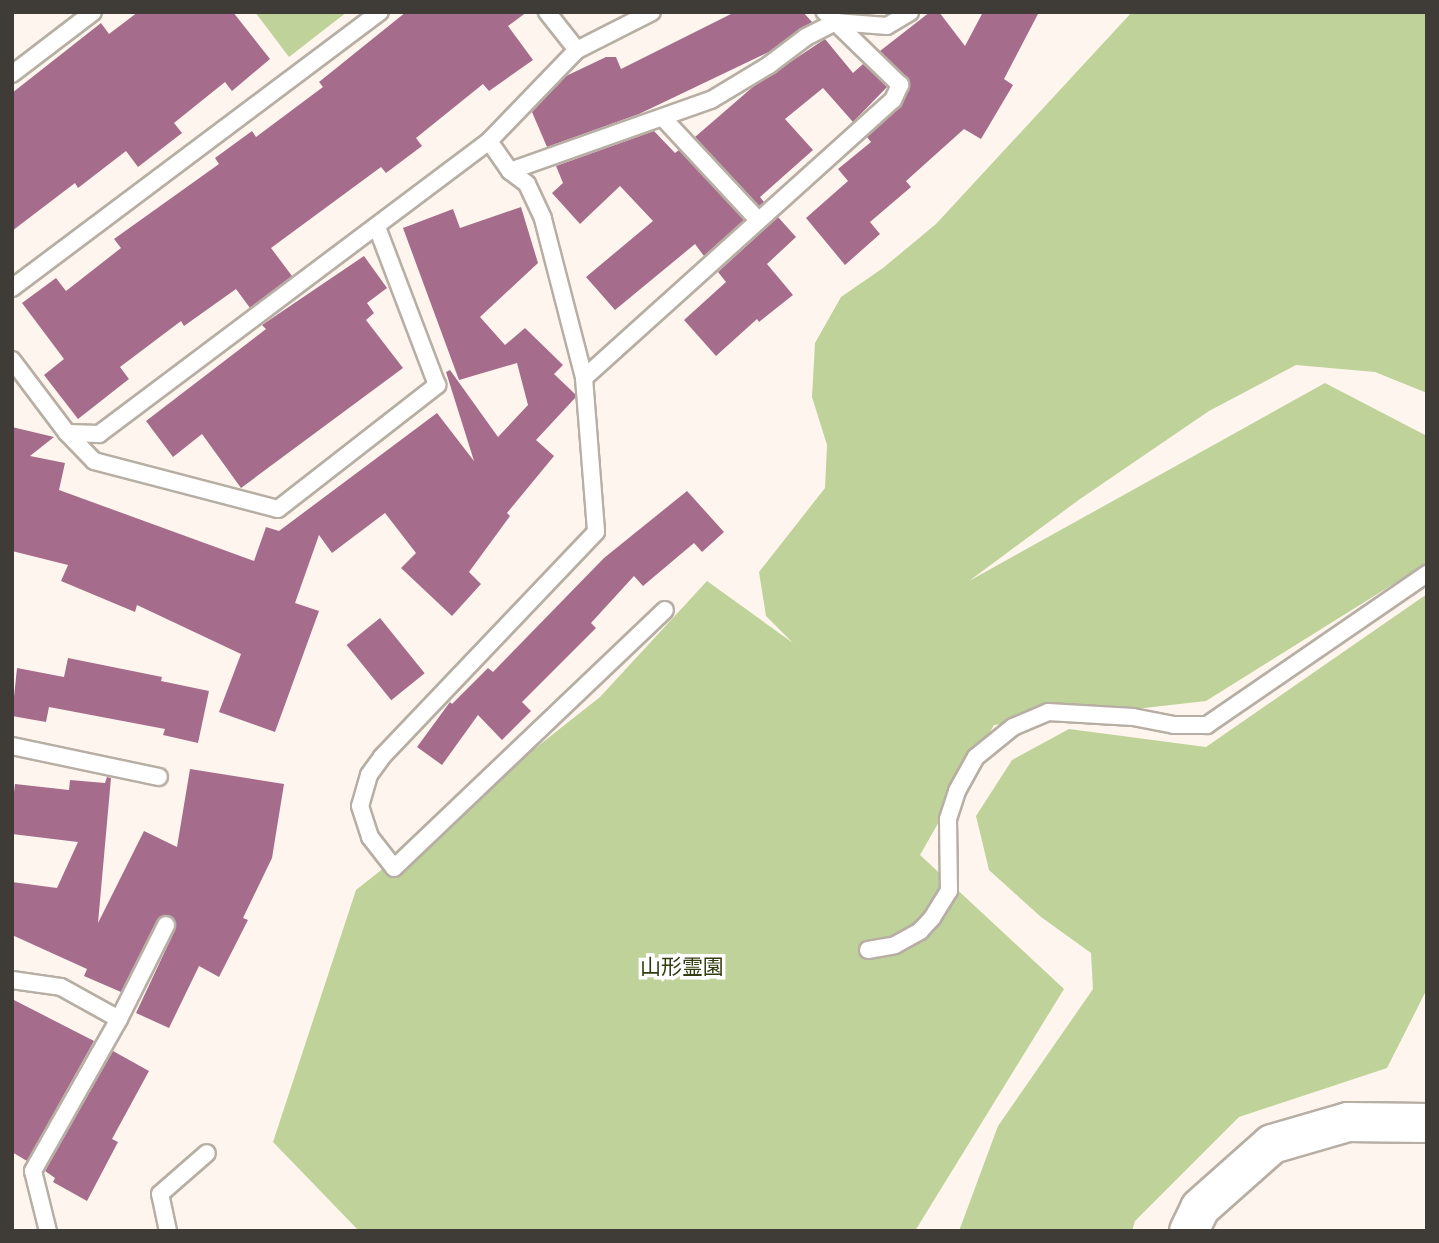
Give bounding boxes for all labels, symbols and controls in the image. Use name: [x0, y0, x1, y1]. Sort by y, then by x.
park label: 山形霊園: [640, 955, 724, 981]

